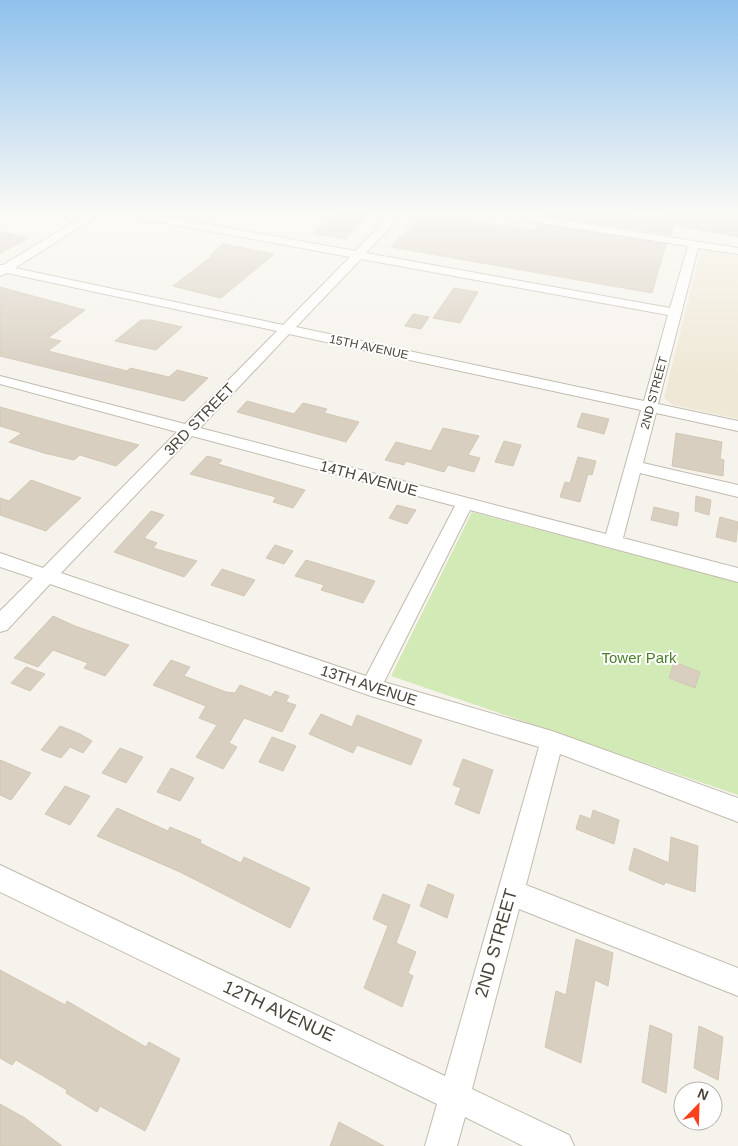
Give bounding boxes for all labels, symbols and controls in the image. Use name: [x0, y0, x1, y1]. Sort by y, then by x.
street label: 15TH AVENUE: [328, 332, 410, 362]
street label: 2ND STREET: [638, 354, 671, 431]
street label: 3RD STREET: [160, 380, 238, 458]
street label: 14TH AVENUE: [318, 457, 420, 499]
park label: Tower Park: [601, 649, 677, 666]
street label: 13TH AVENUE: [319, 661, 419, 709]
street label: 2ND STREET: [471, 886, 521, 1000]
street label: 12TH AVENUE: [220, 976, 338, 1046]
north arrow: [673, 1081, 723, 1131]
text: N: [695, 1085, 711, 1103]

